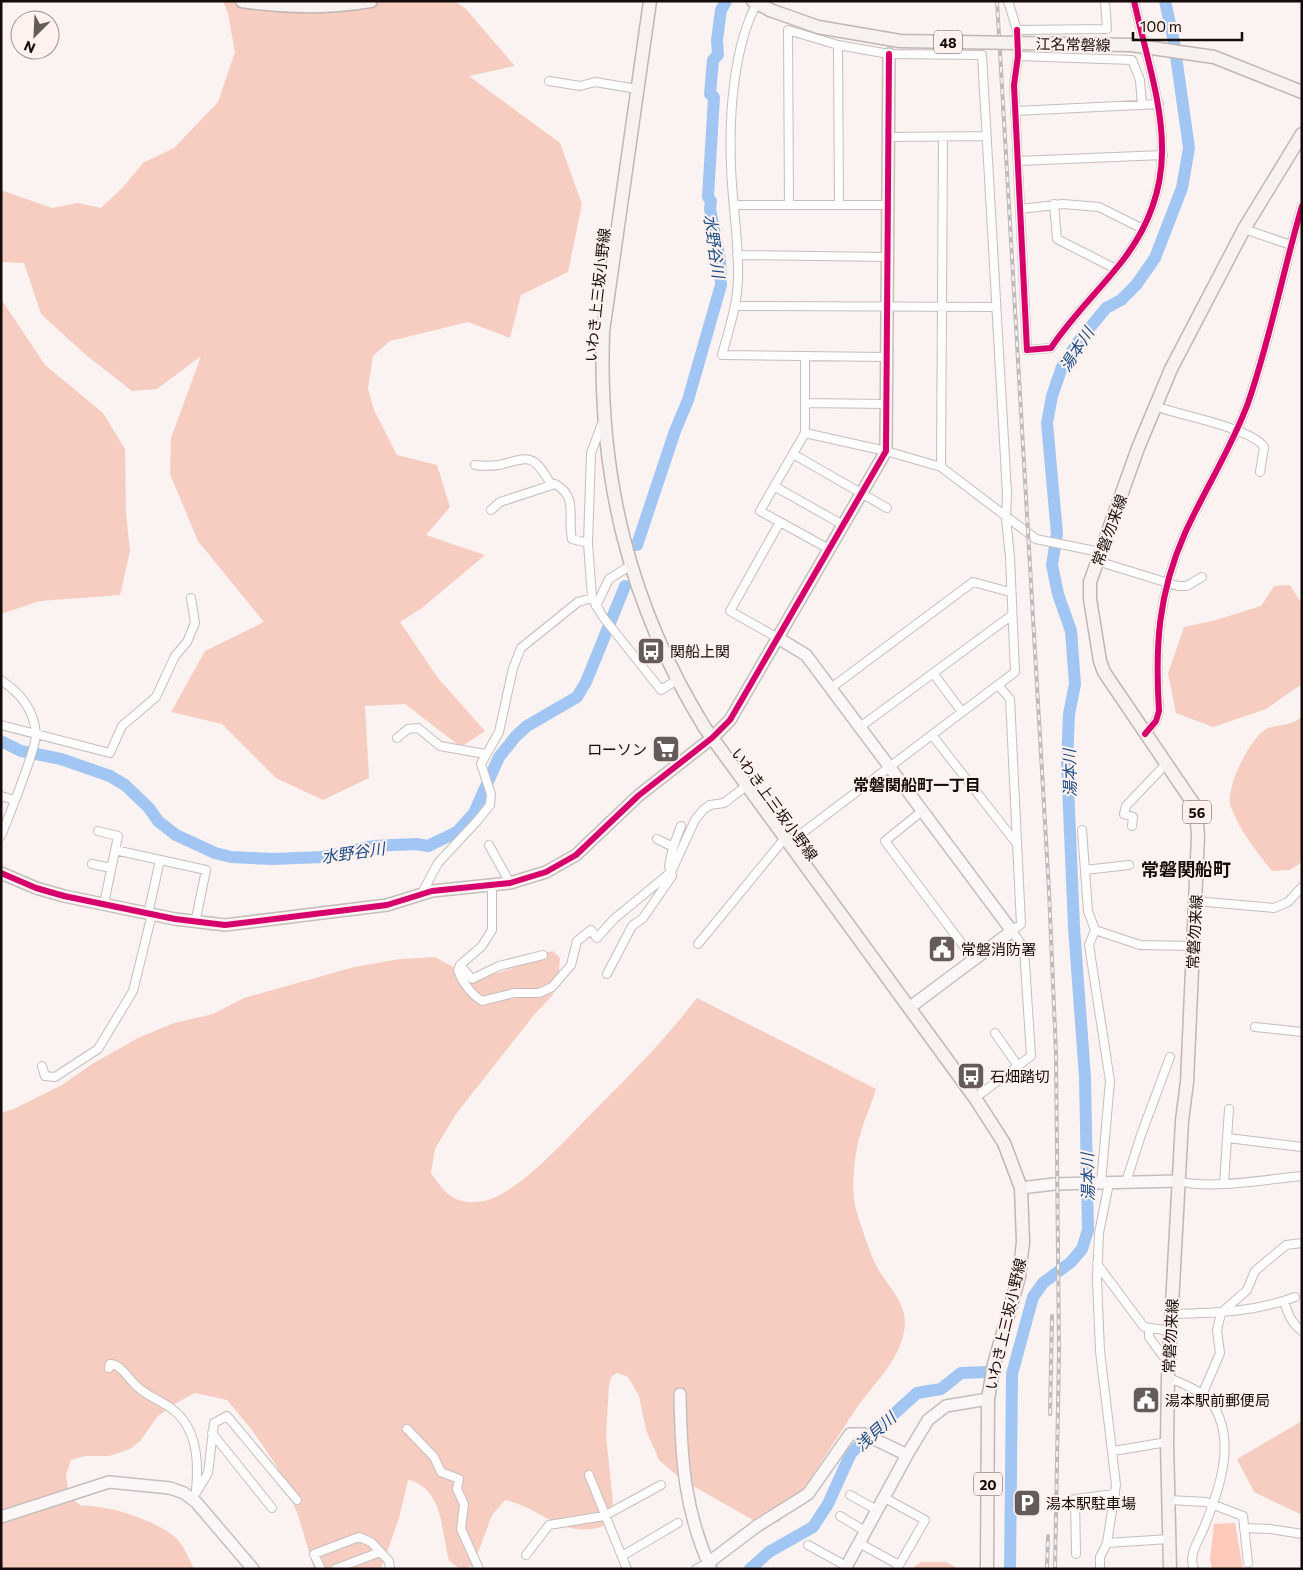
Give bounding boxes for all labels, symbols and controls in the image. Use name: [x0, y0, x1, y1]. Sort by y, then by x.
north arrow: [10, 10, 60, 60]
scale bar: [1133, 10, 1242, 42]
text: 100 m: [1140, 17, 1182, 35]
road number: 48: [934, 31, 962, 54]
street label: 江名常磐線: [1035, 34, 1111, 54]
text: N: [21, 37, 38, 57]
water label: 水野谷川: [701, 213, 729, 281]
street label: いわき上三坂小野線: [581, 227, 613, 363]
water label: 湯本川: [1055, 322, 1098, 374]
street label: 常磐勿来線: [1088, 492, 1130, 568]
bus stop icon: 関船上関: [636, 636, 666, 666]
place label: 関船上関: [670, 642, 730, 660]
supermarket icon: ローソン: [651, 734, 681, 764]
place label: ローソン: [587, 740, 647, 758]
street label: いわき上三坂小野線: [728, 744, 822, 864]
water label: 湯本川: [1059, 747, 1079, 797]
district label: 常磐関船町一丁目: [853, 775, 981, 794]
road number: 56: [1183, 800, 1211, 824]
water label: 水野谷川: [320, 838, 388, 866]
district label: 常磐関船町: [1141, 858, 1231, 880]
street label: 常磐勿来線: [1183, 894, 1205, 970]
public building icon: 常磐消防署: [927, 934, 957, 964]
place label: 常磐消防署: [961, 940, 1036, 958]
bus stop icon: 石畑踏切: [956, 1061, 986, 1091]
place label: 石畑踏切: [990, 1067, 1050, 1085]
water label: 湯本川: [1077, 1151, 1097, 1201]
street label: いわき上三坂小野線: [981, 1256, 1029, 1392]
street label: 常磐勿来線: [1159, 1298, 1181, 1374]
public building icon: 湯本駅前郵便局: [1131, 1385, 1161, 1415]
place label: 湯本駅前郵便局: [1165, 1391, 1270, 1409]
water label: 浅貝川: [851, 1407, 901, 1454]
road number: 20: [974, 1472, 1002, 1496]
parking icon: 湯本駅駐車場: [1012, 1488, 1042, 1518]
place label: 湯本駅駐車場: [1046, 1494, 1136, 1512]

